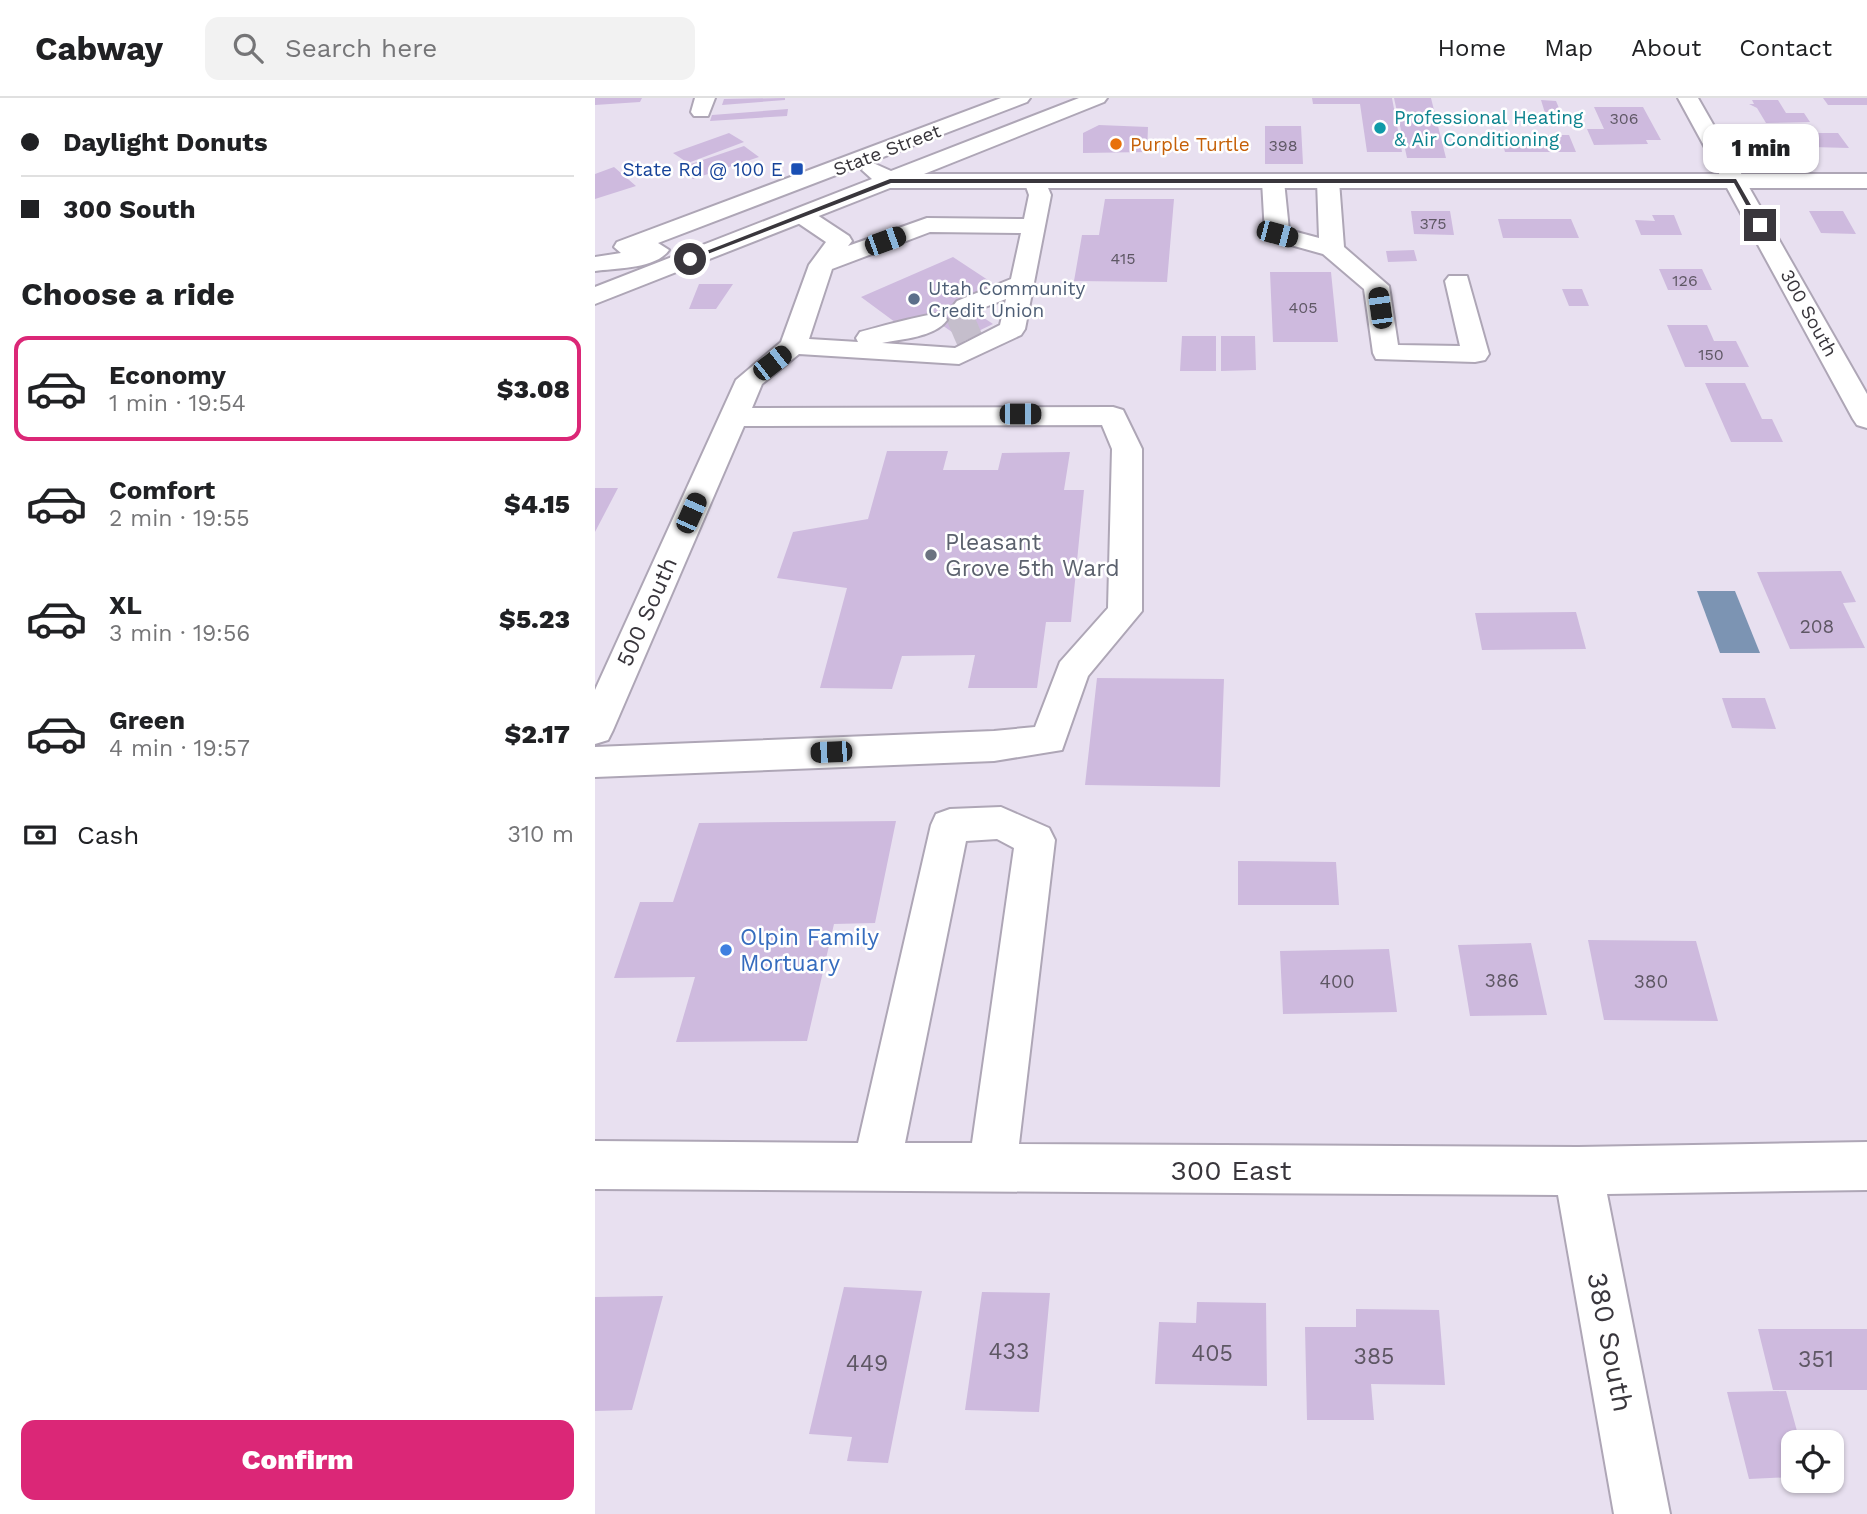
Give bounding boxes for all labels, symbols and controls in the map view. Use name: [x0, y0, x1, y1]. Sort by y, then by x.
search box: [205, 17, 695, 80]
text: Cabway: [35, 29, 163, 68]
icon: search: [229, 29, 267, 67]
text: Search here: [285, 33, 437, 63]
text: Home: [1438, 34, 1506, 62]
text: Map: [1544, 34, 1593, 62]
text: About: [1631, 34, 1701, 62]
text: Contact: [1739, 34, 1832, 62]
place label: Professional Heating & Air Conditioning: [1394, 106, 1584, 151]
house number: 306: [1609, 109, 1639, 128]
street label: State Street: [830, 119, 944, 181]
marker: Professional Heating & Air Conditioning: [1372, 120, 1388, 136]
callout: 1 min: [1702, 123, 1818, 172]
text: Daylight Donuts: [63, 127, 268, 157]
place label: Purple Turtle: [1130, 133, 1250, 156]
text: 1 min: [1731, 135, 1791, 162]
marker: Purple Turtle: [1108, 136, 1124, 152]
house number: 398: [1268, 136, 1298, 155]
place label: State Rd @ 100 E: [622, 158, 783, 181]
marker: State Rd @ 100 E: [789, 161, 805, 177]
text: 300 South: [63, 194, 196, 224]
route end: [1744, 209, 1776, 241]
house number: 375: [1420, 214, 1446, 233]
car: [1254, 218, 1301, 250]
car: [862, 224, 909, 258]
route start: [674, 243, 706, 275]
house number: 415: [1110, 249, 1136, 268]
street label: 300 South: [1776, 265, 1842, 361]
house number: 126: [1672, 271, 1698, 290]
text: Choose a ride: [21, 275, 235, 313]
place label: Utah Community Credit Union: [928, 277, 1086, 322]
car: [1367, 286, 1394, 330]
marker: Utah Community Credit Union: [906, 291, 922, 307]
house number: 405: [1288, 298, 1318, 317]
car: [749, 342, 796, 384]
house number: 150: [1698, 345, 1724, 364]
icon: car: [25, 357, 88, 420]
text: Economy: [109, 360, 226, 390]
text: $3.08: [497, 374, 570, 404]
text: 1 min · 19:54: [109, 390, 246, 417]
car: [1000, 404, 1042, 425]
icon: car: [25, 472, 88, 535]
text: Comfort: [109, 475, 215, 505]
text: $4.15: [504, 489, 570, 519]
car: [673, 490, 710, 536]
text: 2 min · 19:55: [109, 505, 250, 532]
place label: Pleasant Grove 5th Ward: [945, 529, 1120, 582]
marker: Pleasant Grove 5th Ward: [923, 547, 939, 563]
street label: 500 South: [611, 553, 683, 671]
icon: car: [25, 587, 88, 650]
text: XL: [109, 590, 142, 620]
text: $5.23: [499, 604, 570, 634]
house number: 208: [1800, 615, 1834, 638]
text: 3 min · 19:56: [109, 620, 250, 647]
icon: car: [25, 702, 88, 765]
text: Green: [109, 705, 185, 735]
text: $2.17: [504, 719, 570, 749]
text: 4 min · 19:57: [109, 735, 250, 762]
car: [810, 741, 853, 763]
icon: cash: [21, 816, 59, 854]
text: Cash: [77, 820, 139, 850]
text: 310 m: [508, 821, 574, 848]
place label: Olpin Family Mortuary: [740, 924, 879, 977]
marker: Olpin Family Mortuary: [718, 942, 734, 958]
house number: 386: [1485, 969, 1519, 992]
house number: 400: [1319, 970, 1355, 993]
house number: 380: [1634, 970, 1668, 993]
street label: 300 East: [1171, 1154, 1292, 1187]
street label: 380 South: [1580, 1269, 1640, 1415]
house number: 433: [989, 1338, 1029, 1365]
house number: 405: [1191, 1340, 1233, 1367]
house number: 385: [1354, 1343, 1394, 1370]
house number: 351: [1798, 1346, 1834, 1373]
house number: 449: [846, 1350, 888, 1377]
button: Confirm: [21, 1420, 574, 1500]
map controls: [1781, 1430, 1844, 1493]
button: locate: [1781, 1430, 1844, 1493]

